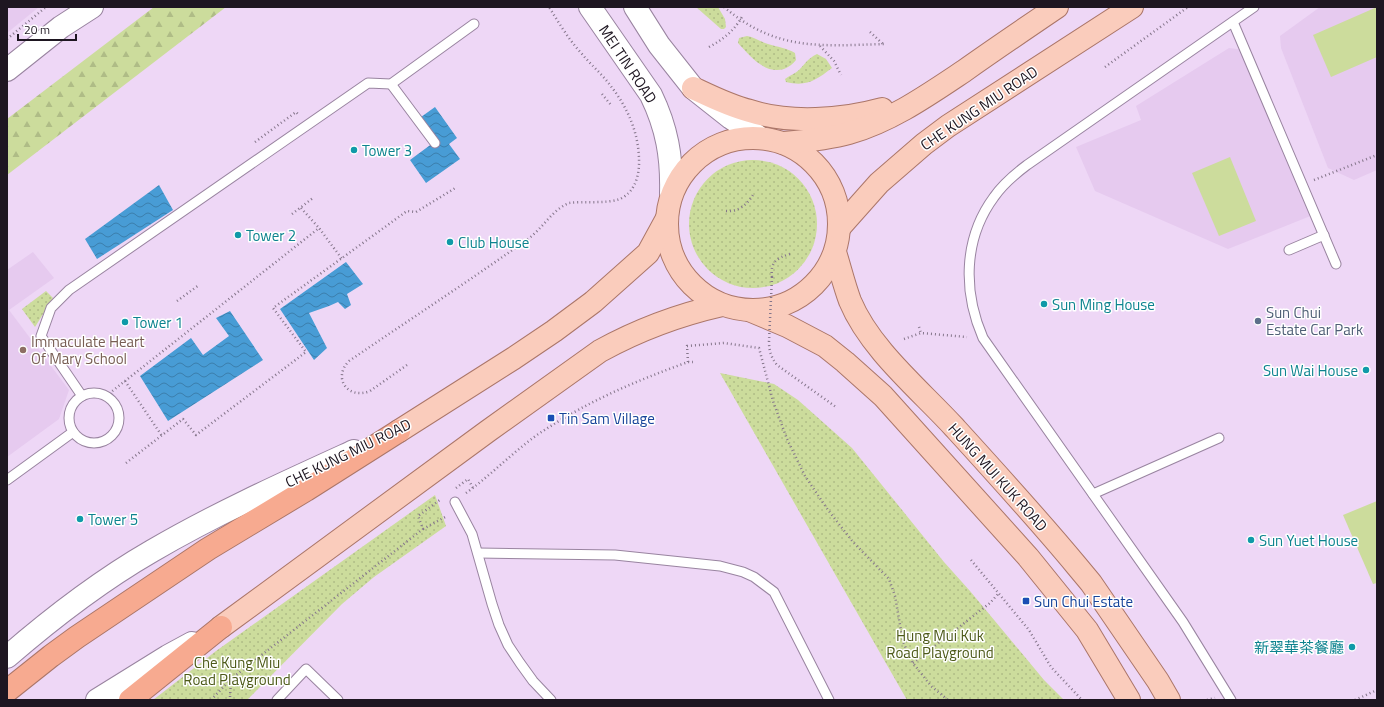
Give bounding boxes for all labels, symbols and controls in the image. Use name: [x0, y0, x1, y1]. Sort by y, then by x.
scale bar: [18, 16, 76, 42]
text: 20 m: [24, 20, 50, 39]
street label: MEI TIN ROAD: [593, 20, 663, 108]
street label: CHE KUNG MIU ROAD: [916, 60, 1042, 156]
place label: Tower 3: [362, 139, 412, 162]
marker: Tower 3: [349, 145, 359, 155]
place label: Tower 2: [246, 224, 296, 247]
marker: Tower 2: [233, 230, 243, 240]
place label: Club House: [458, 231, 529, 254]
marker: Club House: [445, 237, 455, 247]
place label: Sun Ming House: [1052, 293, 1155, 316]
marker: Sun Ming House: [1039, 299, 1049, 309]
place label: Sun Chui Estate Car Park: [1266, 301, 1363, 341]
place label: Tower 1: [133, 311, 183, 334]
marker: Sun Chui Estate Car Park: [1253, 316, 1263, 326]
marker: Tower 1: [120, 317, 130, 327]
place label: Immaculate Heart Of Mary School: [31, 330, 145, 370]
marker: Immaculate Heart Of Mary School: [18, 345, 28, 355]
place label: Sun Wai House: [1263, 359, 1358, 382]
marker: Sun Wai House: [1361, 365, 1371, 375]
place label: Tin Sam Village: [559, 407, 655, 430]
street label: CHE KUNG MIU ROAD: [281, 413, 415, 493]
marker: Tin Sam Village: [546, 413, 556, 423]
street label: HUNG MUI KUK ROAD: [943, 418, 1053, 536]
place label: Tower 5: [88, 508, 138, 531]
marker: Tower 5: [75, 514, 85, 524]
place label: Sun Yuet House: [1259, 529, 1358, 552]
marker: Sun Yuet House: [1246, 535, 1256, 545]
place label: Sun Chui Estate: [1034, 590, 1133, 613]
marker: Sun Chui Estate: [1021, 596, 1031, 606]
park label: Hung Mui Kuk Road Playground: [886, 624, 994, 664]
place label: 新翠華茶餐廳: [1254, 636, 1344, 659]
marker: 新翠華茶餐廳: [1347, 642, 1357, 652]
park label: Che Kung Miu Road Playground: [183, 651, 291, 691]

